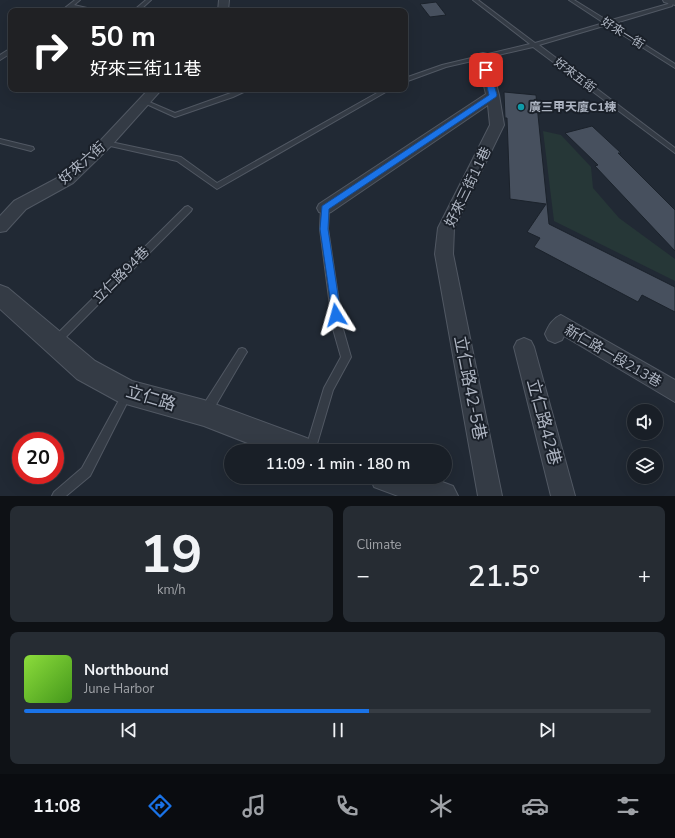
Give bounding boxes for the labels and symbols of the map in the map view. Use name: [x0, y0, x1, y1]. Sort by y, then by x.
street label: 好來一街: [598, 13, 648, 53]
pin: [469, 53, 503, 87]
street label: 好來五街: [551, 54, 599, 96]
place label: 廣三甲天廈C1棟: [529, 99, 616, 115]
marker: 廣三甲天廈C1棟: [516, 102, 526, 112]
street label: 好來六街: [55, 137, 109, 189]
street label: 好來三街11巷: [440, 144, 496, 230]
street label: 立仁路94巷: [89, 243, 153, 307]
position arrow: [315, 294, 357, 336]
street label: 新仁路一段213巷: [561, 320, 665, 392]
street label: 立仁路42-5巷: [449, 334, 491, 442]
street label: 立仁路42巷: [521, 376, 567, 468]
street label: 立仁路: [123, 380, 179, 416]
speed limit sign: 20: [12, 432, 64, 484]

